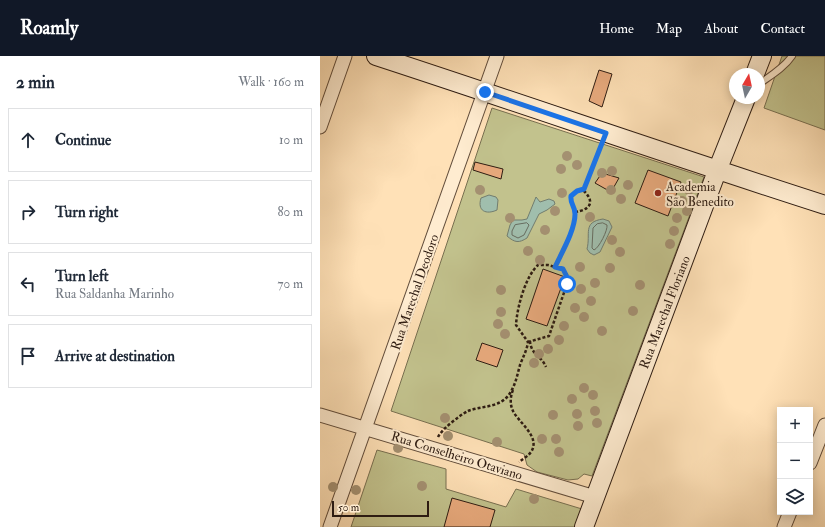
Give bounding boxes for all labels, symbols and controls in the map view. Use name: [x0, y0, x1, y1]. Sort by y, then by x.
text: Roamly: [20, 16, 78, 40]
text: Home: [599, 20, 634, 37]
text: Map: [656, 20, 682, 37]
text: About: [704, 20, 738, 37]
text: Contact: [760, 20, 805, 37]
north arrow: [729, 68, 765, 104]
text: 2 min: [16, 72, 55, 93]
text: Walk · 160 m: [238, 74, 304, 90]
route end: [476, 83, 494, 101]
icon: ahead: [17, 129, 39, 151]
text: Continue: [55, 131, 111, 150]
text: 10 m: [279, 132, 303, 148]
place label: Academia São Benedito: [665, 179, 734, 210]
marker: Academia São Benedito: [653, 188, 663, 198]
icon: right: [17, 201, 39, 223]
text: Turn right: [55, 203, 118, 222]
text: 80 m: [277, 204, 303, 220]
street label: Rua Marechal Deodoro: [388, 232, 442, 352]
street label: Rua Marechal Floriano: [636, 254, 694, 371]
text: Turn left: [55, 267, 109, 286]
icon: left: [17, 273, 39, 295]
route start: [558, 275, 576, 293]
text: 70 m: [278, 276, 303, 292]
text: Rua Saldanha Marinho: [55, 286, 174, 302]
icon: arrive: [17, 345, 39, 367]
text: Arrive at destination: [55, 347, 175, 366]
map controls: [777, 407, 813, 515]
button: +: [777, 407, 813, 443]
street label: Rua Conselheiro Otaviano: [389, 428, 524, 484]
button: −: [777, 443, 813, 479]
button: layers: [777, 479, 813, 515]
scale bar: [332, 499, 429, 518]
text: 50 m: [338, 501, 359, 514]

